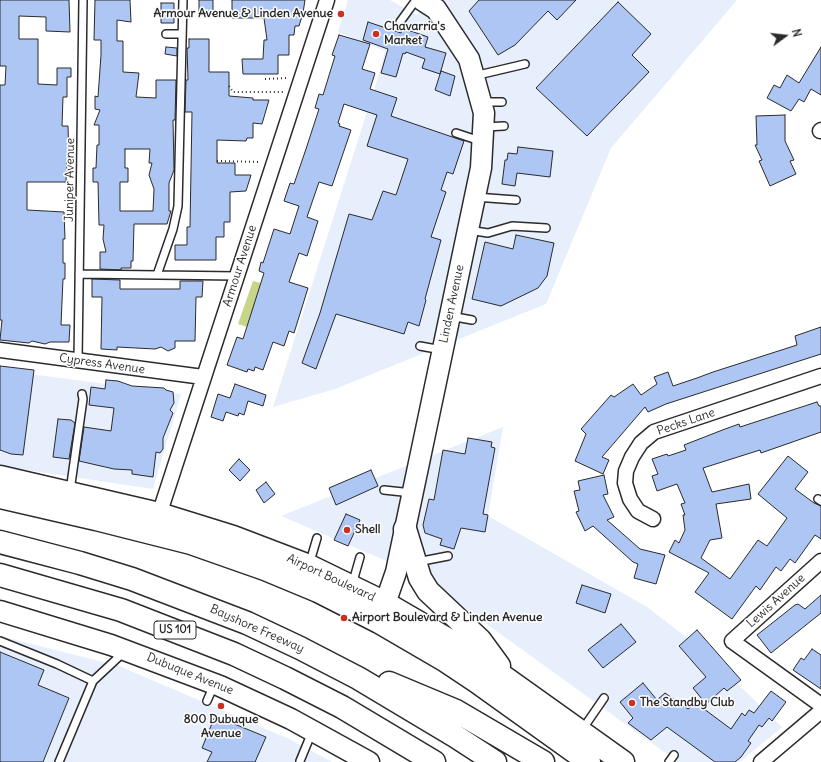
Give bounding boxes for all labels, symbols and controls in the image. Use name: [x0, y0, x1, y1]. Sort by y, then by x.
place label: Armour Avenue & Linden Avenue: [154, 7, 333, 21]
marker: Armour Avenue & Linden Avenue: [336, 9, 346, 19]
north arrow: [765, 16, 805, 56]
place label: Chavarria's Market: [384, 20, 445, 48]
text: N: [789, 27, 804, 38]
marker: Chavarria's Market: [371, 29, 381, 39]
street label: Juniper Avenue: [62, 138, 78, 222]
street label: Armour Avenue: [220, 223, 260, 309]
street label: Linden Avenue: [437, 264, 467, 344]
street label: Cypress Avenue: [58, 351, 146, 377]
street label: Pecks Lane: [655, 405, 717, 439]
place label: Shell: [355, 523, 380, 537]
marker: Shell: [342, 525, 352, 535]
street label: Airport Boulevard: [285, 551, 377, 605]
street label: Lewis Avenue: [744, 571, 808, 631]
street label: Bayshore Freeway: [208, 602, 306, 656]
place label: Airport Boulevard & Linden Avenue: [352, 611, 542, 625]
marker: Airport Boulevard & Linden Avenue: [339, 613, 349, 623]
road number: US 101: [154, 621, 196, 639]
street label: Dubuque Avenue: [145, 650, 235, 698]
place label: The Standby Club: [640, 696, 734, 710]
marker: The Standby Club: [627, 698, 637, 708]
marker: 800 Dubuque Avenue: [216, 701, 226, 711]
place label: 800 Dubuque Avenue: [184, 713, 258, 741]

